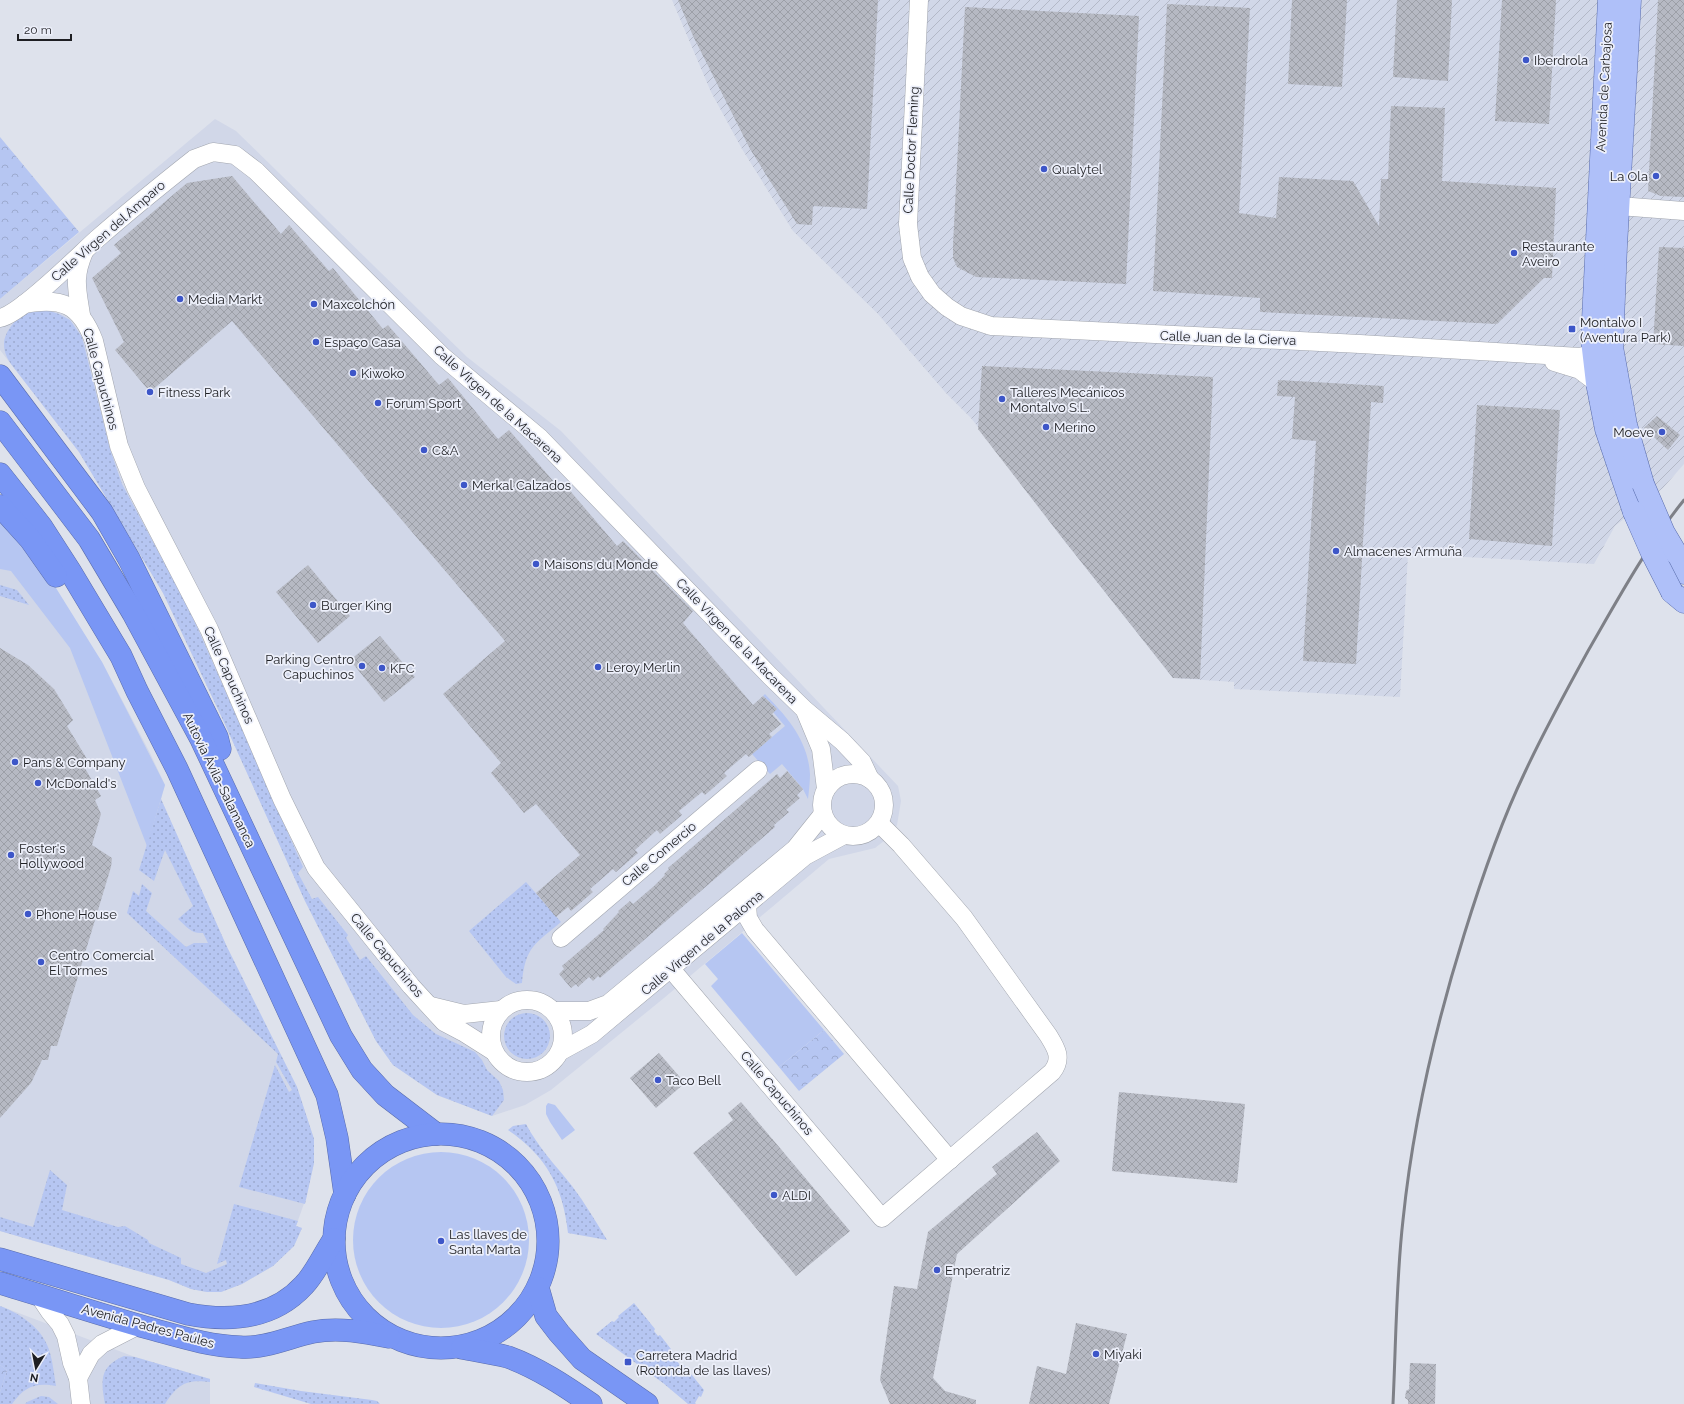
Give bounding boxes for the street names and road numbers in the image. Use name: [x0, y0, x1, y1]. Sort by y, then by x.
street label: Avenida de Carbajosa: [1593, 22, 1615, 152]
street label: Calle Doctor Fleming: [900, 86, 922, 214]
street label: Calle Virgen del Amparo: [48, 177, 168, 285]
street label: Calle Capuchinos: [80, 326, 122, 432]
street label: Calle Juan de la Cierva: [1160, 328, 1296, 348]
street label: Calle Virgen de la Macarena: [430, 342, 566, 466]
street label: Calle Virgen de la Macarena: [673, 575, 801, 707]
street label: Calle Capuchinos: [201, 624, 257, 726]
street label: Autovía Ávila-Salamanca: [180, 710, 258, 850]
street label: Calle Comercio: [619, 818, 699, 889]
street label: Calle Virgen de la Paloma: [638, 888, 766, 998]
street label: Calle Capuchinos: [348, 910, 426, 1000]
street label: Calle Capuchinos: [738, 1048, 816, 1138]
street label: Avenida Padres Paúles: [80, 1301, 216, 1351]

